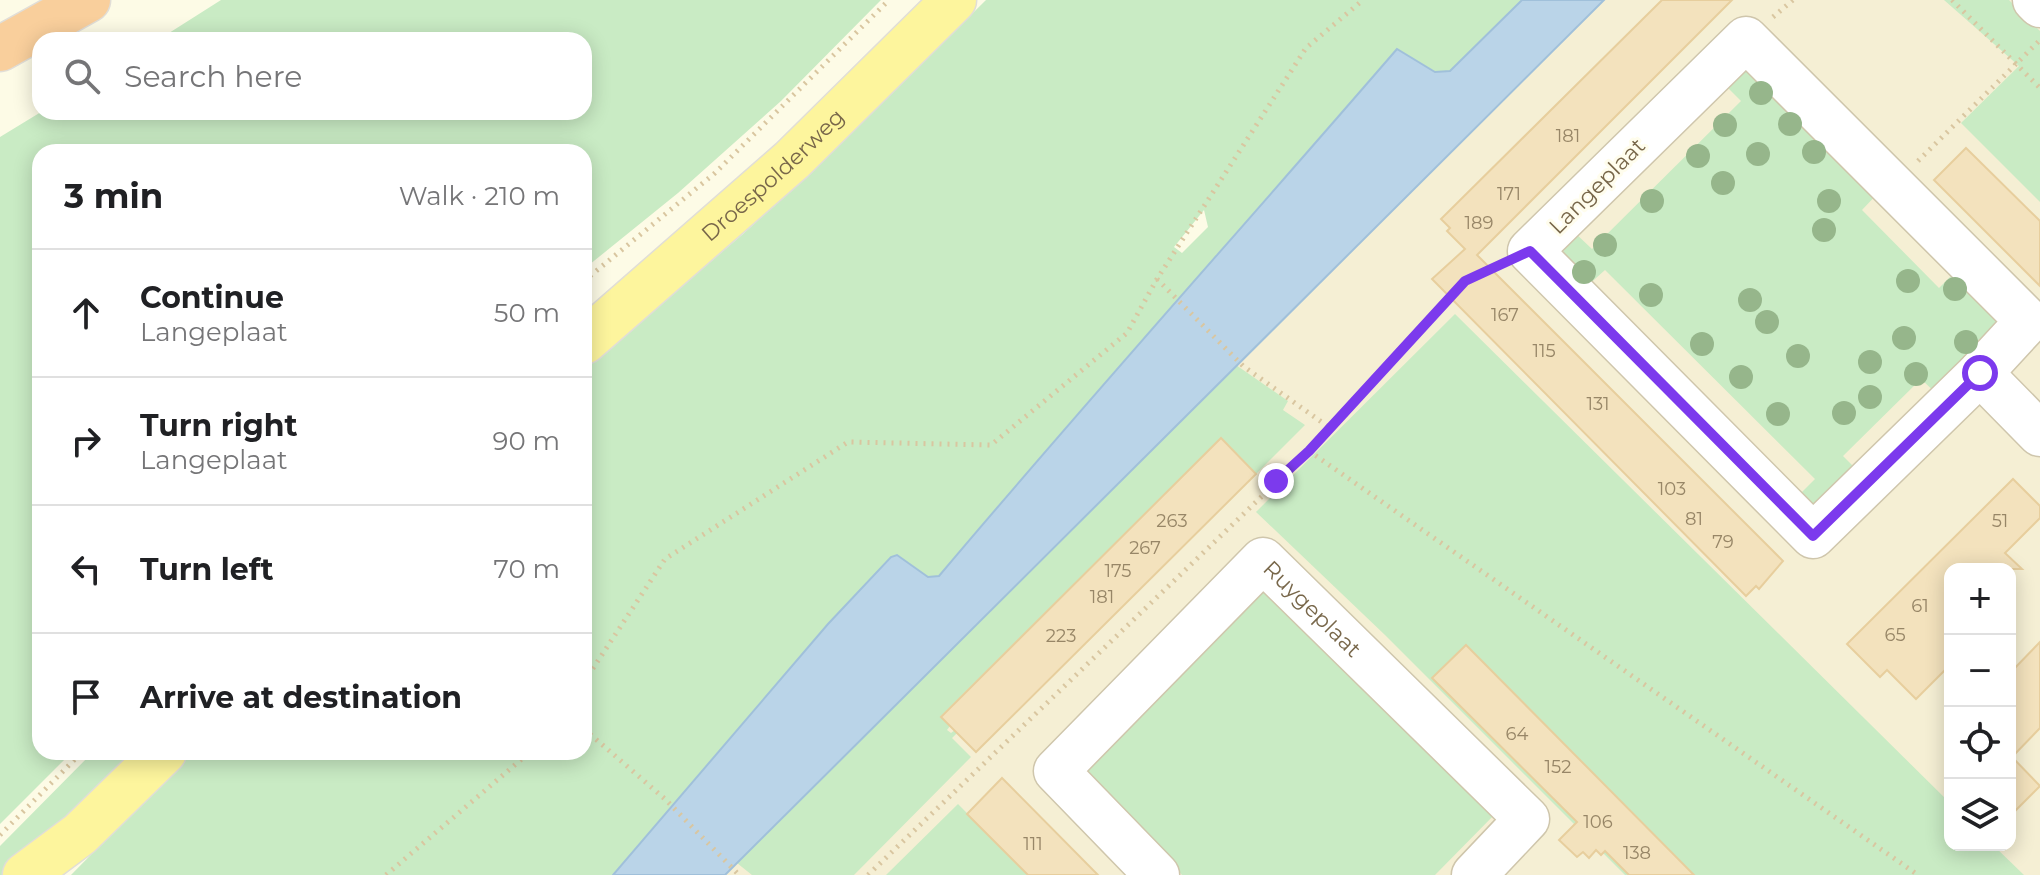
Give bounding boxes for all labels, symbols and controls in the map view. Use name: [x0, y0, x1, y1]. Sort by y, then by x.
search box: [32, 32, 592, 120]
icon: search: [60, 54, 104, 98]
text: Search here: [124, 58, 302, 95]
street label: Droespolderweg: [696, 103, 850, 247]
house number: 181: [1556, 125, 1580, 147]
street label: Langeplaat: [1543, 132, 1651, 240]
text: 3 min: [64, 175, 163, 217]
text: Walk · 210 m: [399, 180, 560, 212]
house number: 171: [1497, 183, 1521, 205]
house number: 189: [1465, 212, 1494, 234]
text: Continue: [140, 279, 284, 316]
icon: ahead: [64, 291, 108, 335]
text: 50 m: [494, 297, 560, 329]
house number: 167: [1491, 304, 1519, 326]
text: Langeplaat: [140, 316, 288, 348]
house number: 115: [1532, 340, 1556, 362]
route start: [1962, 355, 1998, 391]
house number: 131: [1586, 393, 1610, 415]
text: Turn right: [140, 407, 297, 444]
icon: right: [64, 419, 108, 463]
text: 90 m: [493, 425, 560, 457]
text: Langeplaat: [140, 444, 288, 476]
route end: [1258, 463, 1294, 499]
house number: 103: [1658, 478, 1686, 500]
house number: 81: [1685, 508, 1703, 530]
house number: 263: [1156, 510, 1188, 532]
house number: 51: [1992, 510, 2008, 532]
house number: 79: [1712, 531, 1734, 553]
house number: 267: [1129, 537, 1161, 559]
icon: left: [64, 547, 108, 591]
text: Turn left: [140, 551, 273, 588]
text: 70 m: [494, 553, 560, 585]
street label: Ruygeplaat: [1258, 555, 1367, 663]
house number: 175: [1105, 560, 1131, 582]
map controls: [1944, 563, 2016, 851]
button: +: [1944, 563, 2016, 635]
house number: 181: [1090, 586, 1114, 608]
house number: 61: [1911, 595, 1929, 617]
house number: 65: [1884, 624, 1906, 646]
house number: 223: [1046, 625, 1076, 647]
button: −: [1944, 635, 2016, 707]
icon: arrive: [64, 675, 108, 719]
text: Arrive at destination: [140, 679, 462, 716]
button: locate: [1944, 707, 2016, 779]
house number: 64: [1506, 723, 1529, 745]
house number: 152: [1545, 756, 1571, 778]
button: layers: [1944, 779, 2016, 851]
house number: 106: [1583, 811, 1613, 833]
house number: 111: [1023, 833, 1043, 855]
house number: 138: [1623, 842, 1651, 864]

